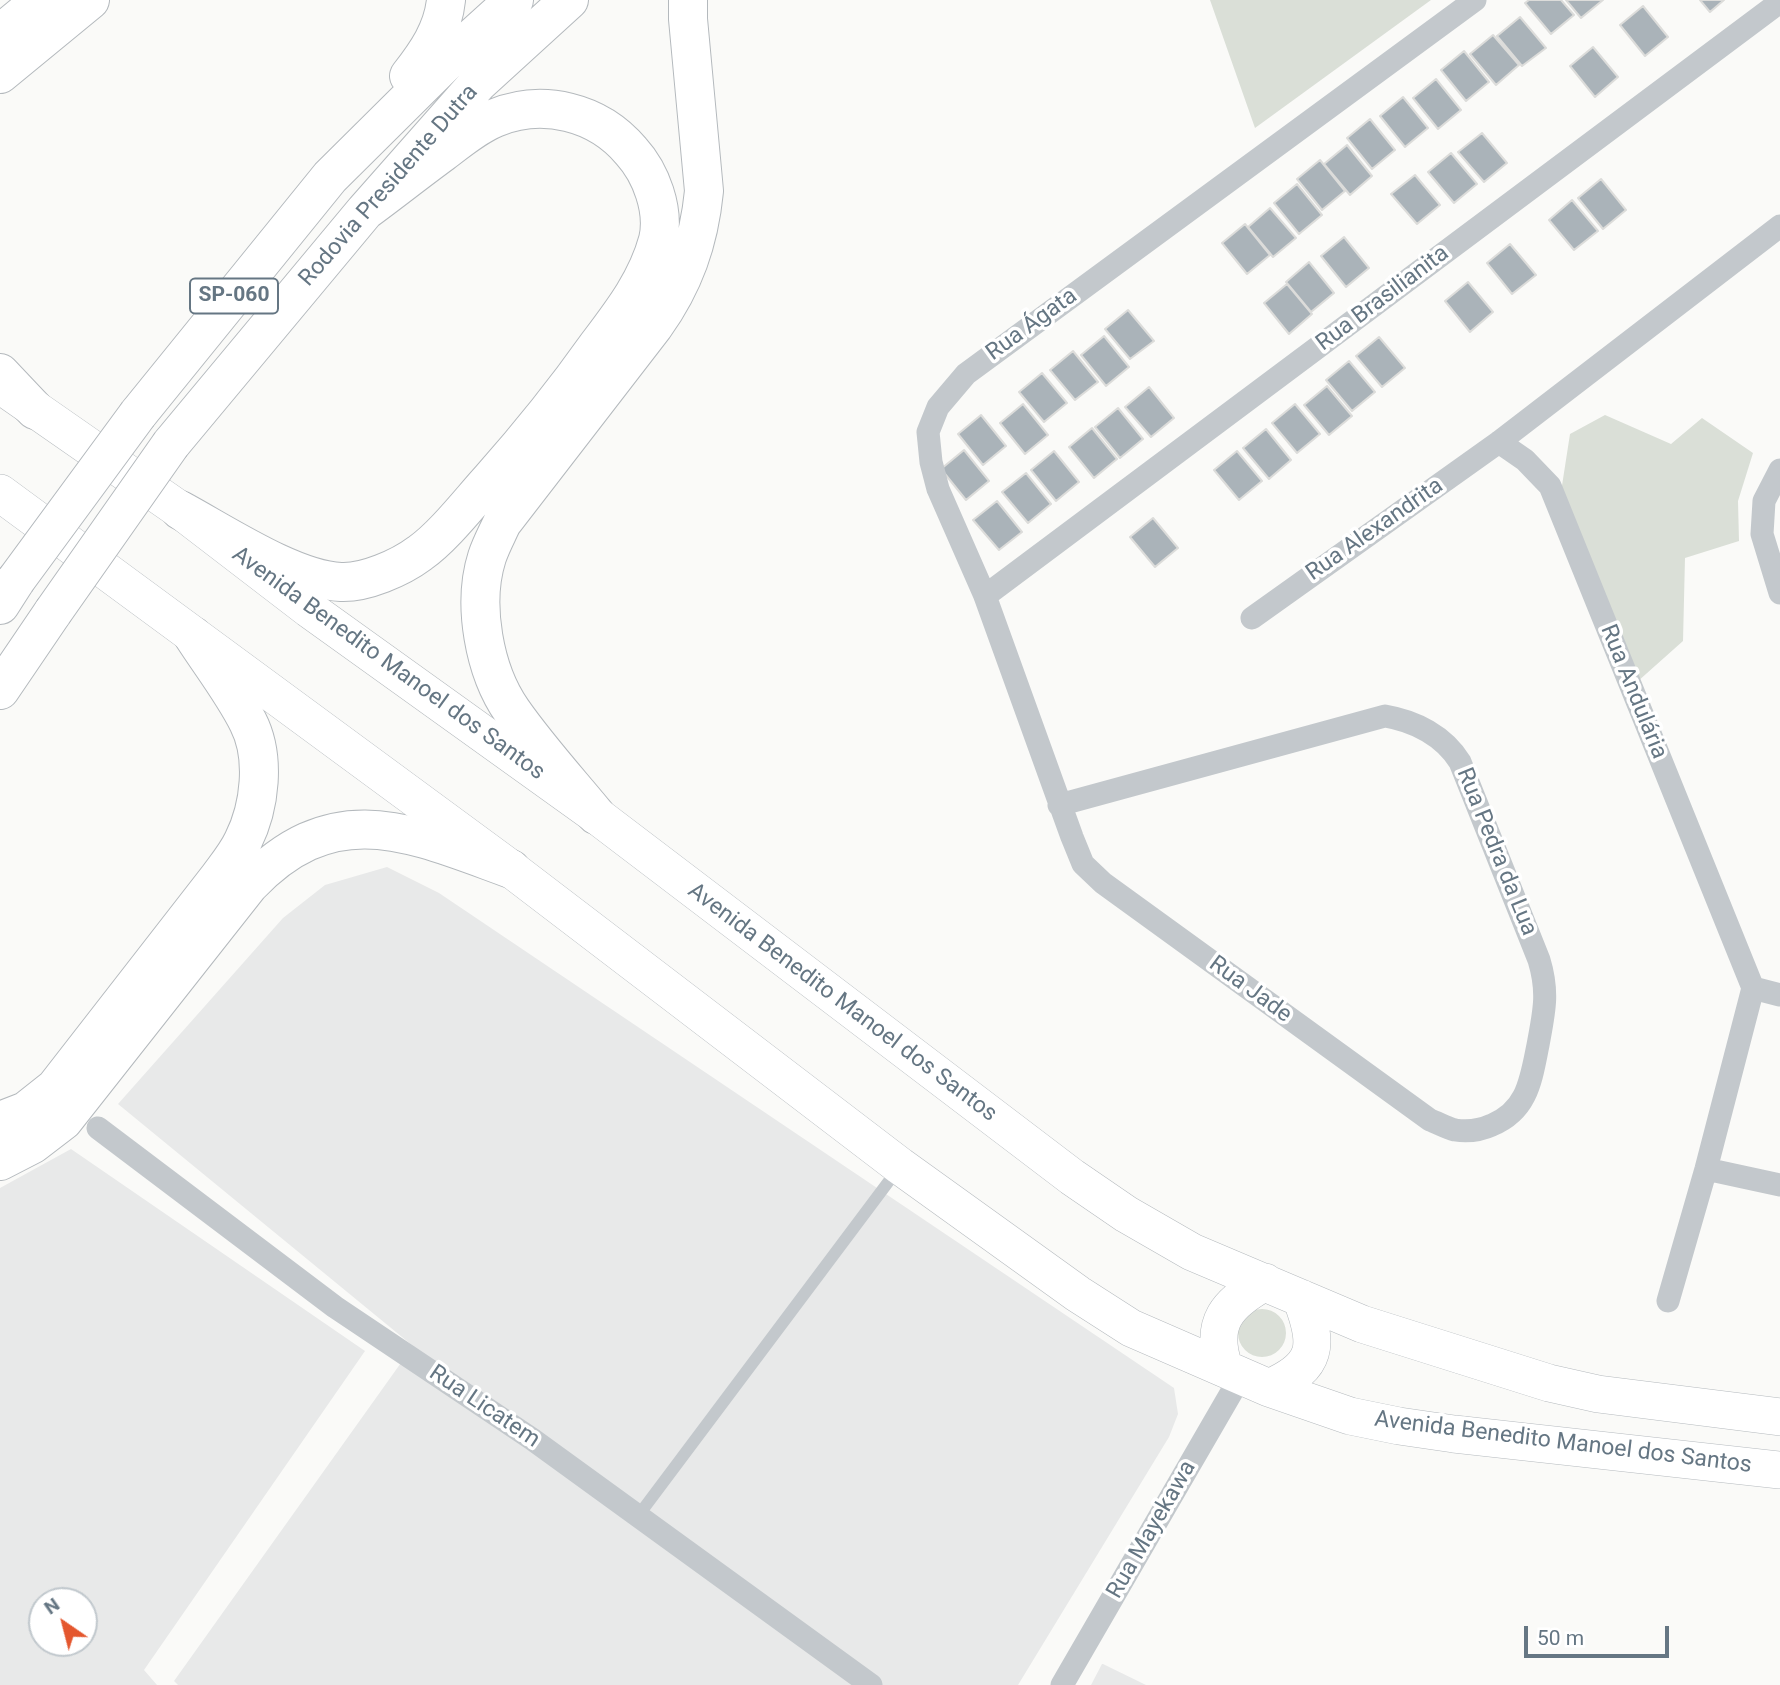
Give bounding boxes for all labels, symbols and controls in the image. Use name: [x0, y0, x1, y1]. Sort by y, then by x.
street label: Rodovia Presidente Dutra: [294, 79, 484, 293]
street label: Rua Brasilianita: [1311, 240, 1455, 358]
road number: SP-060: [190, 278, 278, 314]
street label: Rua Ágata: [981, 283, 1083, 367]
street label: Rua Alexandrita: [1301, 473, 1449, 587]
street label: Avenida Benedito Manoel dos Santos: [226, 541, 550, 787]
street label: Rua Andulária: [1594, 621, 1672, 763]
street label: Rua Pedra da Lua: [1450, 764, 1542, 940]
street label: Avenida Benedito Manoel dos Santos: [682, 878, 1002, 1128]
street label: Rua Jade: [1203, 951, 1297, 1029]
street label: Rua Licatem: [423, 1360, 545, 1454]
street label: Avenida Benedito Manoel dos Santos: [1373, 1406, 1753, 1480]
street label: Rua Mayekawa: [1101, 1456, 1203, 1604]
north arrow: [28, 1587, 98, 1657]
text: N: [40, 1593, 64, 1619]
scale bar: [1528, 1612, 1673, 1656]
text: 50 m: [1537, 1626, 1584, 1650]

